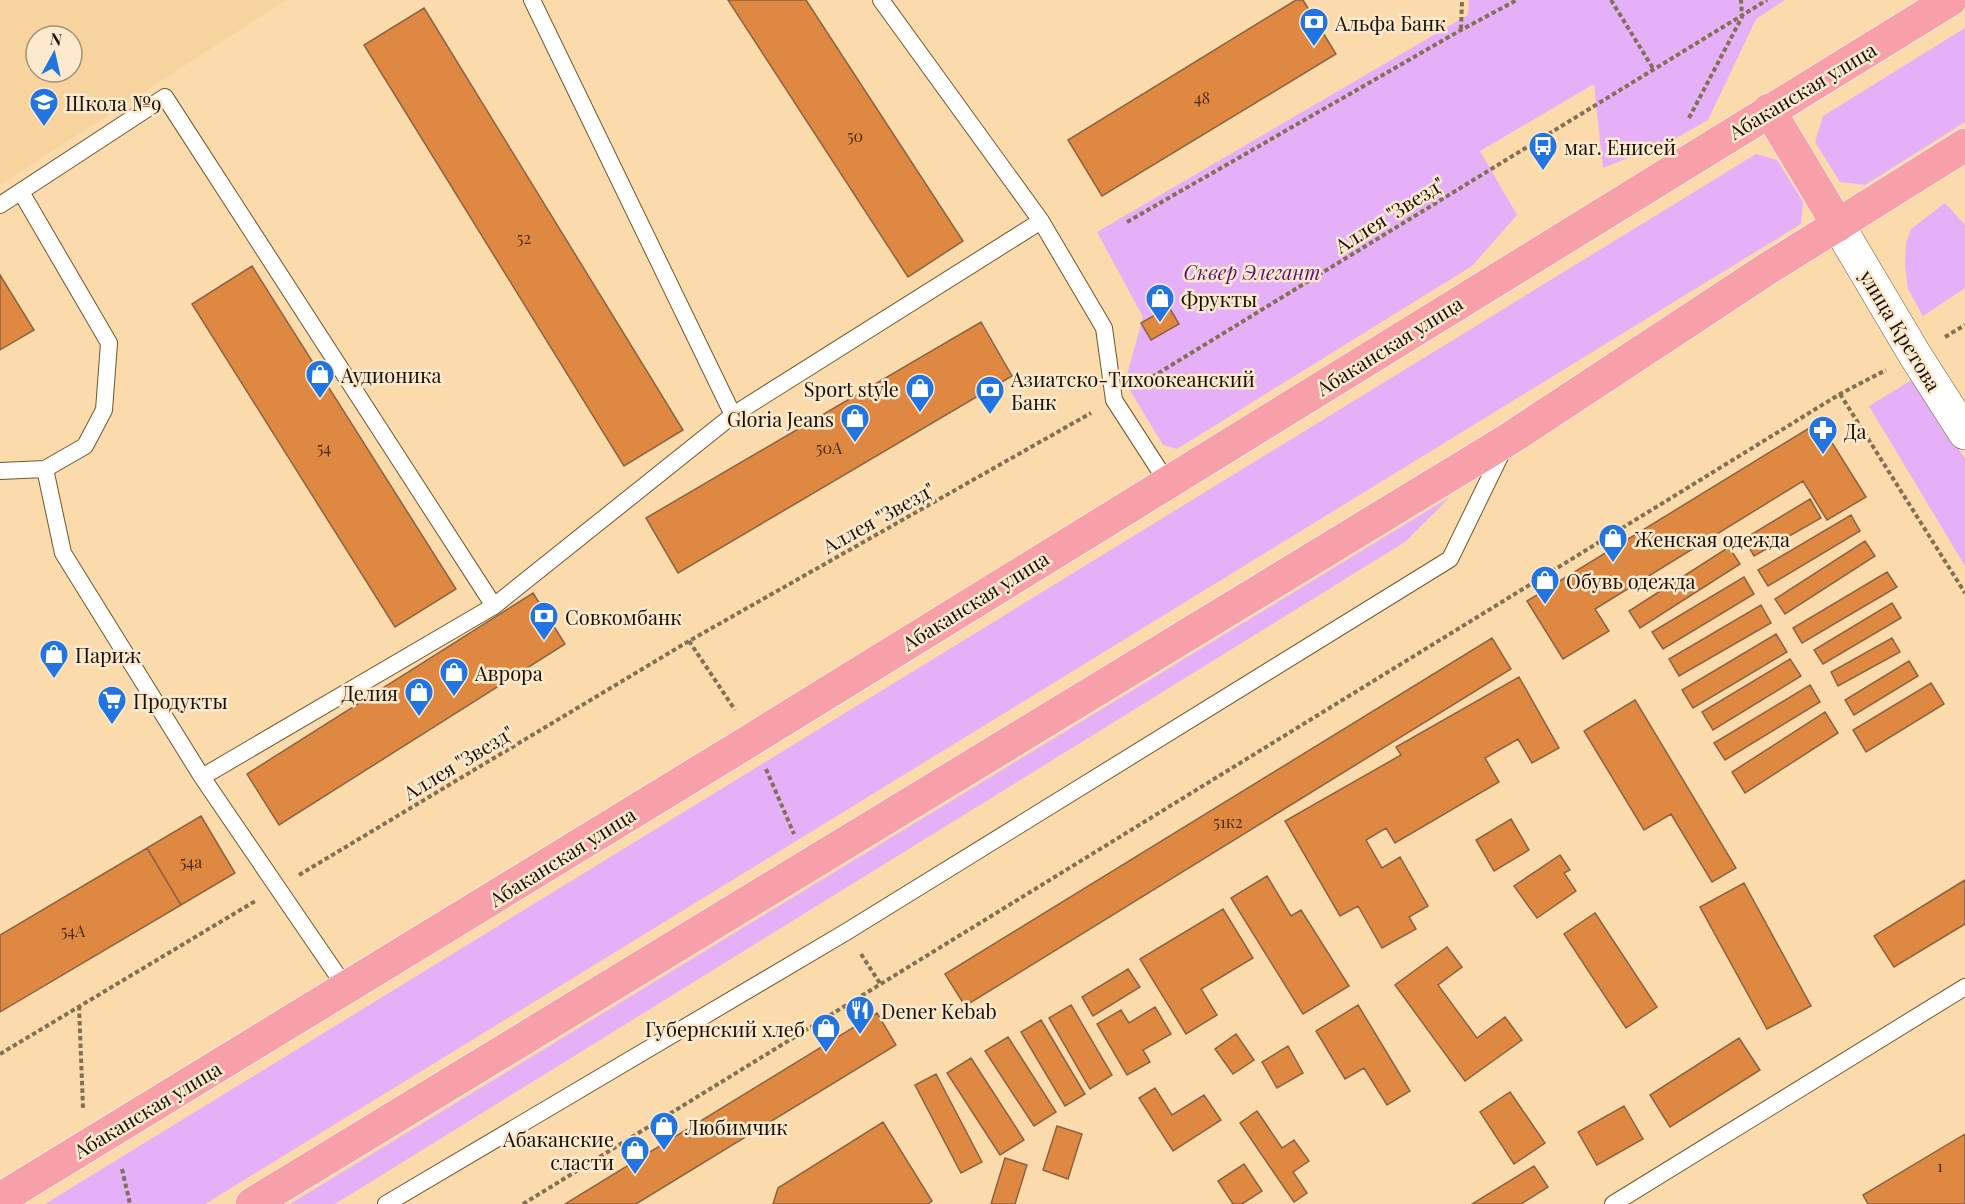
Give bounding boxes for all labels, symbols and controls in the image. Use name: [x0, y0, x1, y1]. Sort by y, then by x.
bank icon: Альфа Банк: [1298, 6, 1330, 48]
place label: Альфа Банк: [1334, 9, 1446, 36]
north arrow: [24, 24, 84, 84]
text: N: [49, 27, 64, 50]
street label: Абаканская улица: [1722, 35, 1881, 145]
school or university icon: Школа №9: [28, 86, 60, 128]
house number: 48: [1194, 87, 1210, 108]
place label: Школа №9: [65, 89, 162, 116]
house number: 50: [847, 125, 863, 146]
bus stop icon: маг. Енисей: [1527, 130, 1559, 172]
place label: маг. Енисей: [1564, 133, 1676, 160]
street label: Аллея "Звезд": [1328, 170, 1449, 259]
house number: 52: [517, 227, 531, 248]
park label: Сквер Элегант: [1184, 258, 1320, 285]
street label: улица Кретова: [1854, 263, 1948, 396]
shop icon: Фрукты: [1144, 282, 1176, 324]
place label: Фрукты: [1181, 285, 1257, 312]
street label: Абаканская улица: [1310, 289, 1467, 401]
shop icon: Аудионика: [304, 358, 336, 400]
place label: Аудионика: [340, 361, 441, 388]
place label: Азиатско-Тихоокеанский Банк: [1010, 365, 1255, 415]
shop icon: Sport style: [904, 372, 936, 414]
bank icon: Азиатско-Тихоокеанский Банк: [974, 374, 1006, 416]
place label: Sport style: [804, 375, 899, 402]
shop icon: Gloria Jeans: [839, 402, 871, 444]
place label: Gloria Jeans: [727, 405, 834, 432]
pharmacy icon: Да: [1807, 414, 1839, 456]
place label: Да: [1844, 417, 1867, 444]
house number: 54: [317, 437, 331, 458]
house number: 50А: [816, 437, 843, 458]
street label: Аллея "Звезд": [816, 475, 939, 559]
shop icon: Женская одежда: [1597, 522, 1629, 564]
place label: Женская одежда: [1634, 525, 1790, 552]
street label: Абаканская улица: [896, 544, 1053, 656]
shop icon: Обувь одежда: [1529, 564, 1561, 606]
place label: Обувь одежда: [1566, 567, 1695, 594]
bank icon: Совкомбанк: [528, 600, 560, 642]
place label: Совкомбанк: [565, 603, 682, 630]
shop icon: Париж: [38, 638, 70, 680]
place label: Париж: [75, 641, 141, 668]
shop icon: Аврора: [438, 656, 470, 698]
place label: Аврора: [474, 659, 543, 686]
shop icon: Делия: [403, 676, 435, 718]
place label: Делия: [342, 679, 398, 706]
supermarket icon: Продукты: [96, 684, 128, 726]
place label: Продукты: [133, 687, 228, 714]
street label: Аллея "Звезд": [397, 718, 518, 806]
street label: Абаканская улица: [483, 800, 640, 912]
house number: 51к2: [1213, 811, 1243, 832]
house number: 54а: [180, 851, 202, 872]
house number: 54А: [61, 920, 86, 941]
restaurant icon: Dener Kebab: [844, 994, 876, 1036]
place label: Dener Kebab: [881, 997, 997, 1024]
shop icon: Губернский хлеб: [810, 1012, 842, 1054]
place label: Губернский хлеб: [645, 1015, 805, 1042]
street label: Абаканская улица: [67, 1054, 226, 1164]
shop icon: Любимчик: [648, 1110, 680, 1152]
place label: Любимчик: [684, 1113, 788, 1140]
place label: Абаканские сласти: [502, 1125, 614, 1175]
shop icon: Абаканские сласти: [619, 1134, 651, 1176]
house number: 1: [1937, 1155, 1943, 1176]

